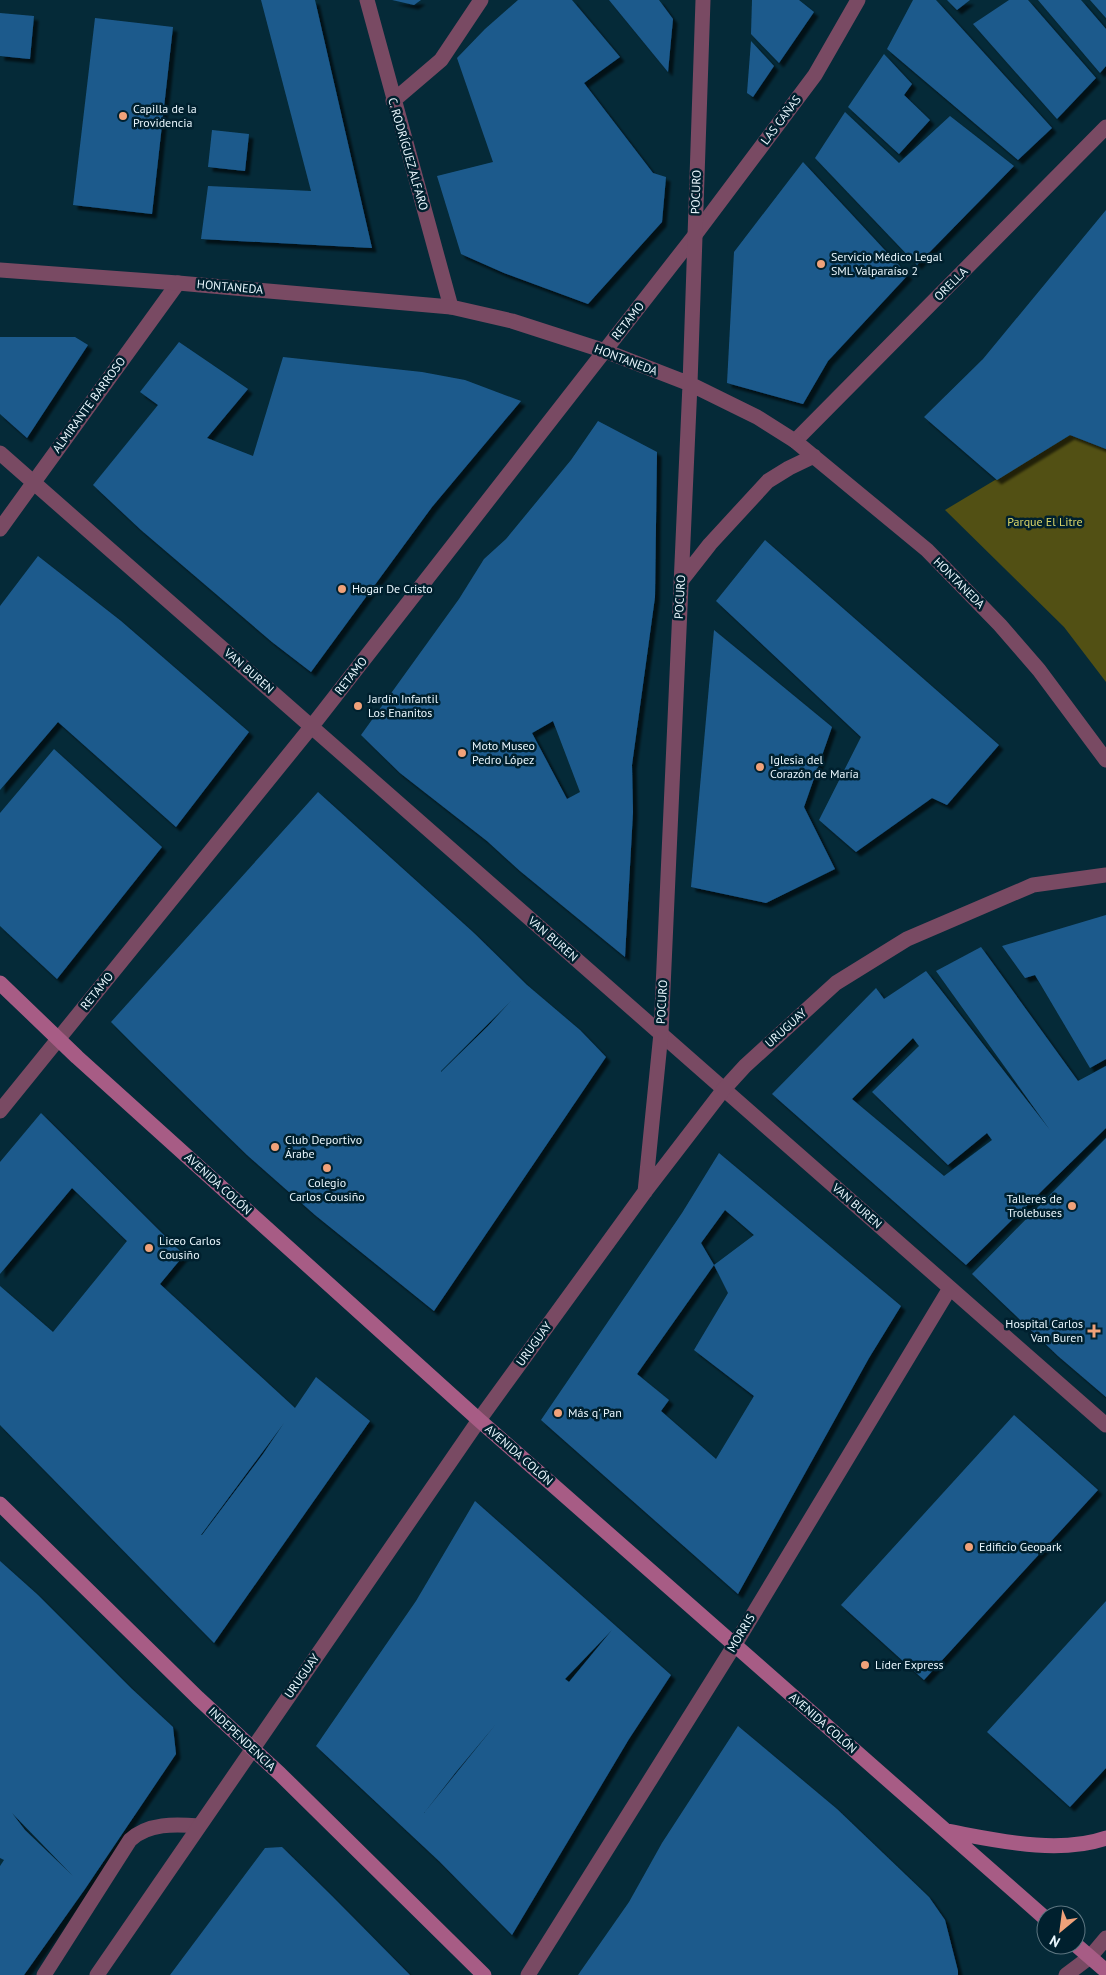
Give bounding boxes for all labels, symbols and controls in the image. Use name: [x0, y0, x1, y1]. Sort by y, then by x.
street label: LAS CAÑAS: [757, 92, 804, 147]
street label: C. RODRÍGUEZ ALFARO: [385, 96, 432, 212]
place label: Capilla de la Providencia: [133, 101, 197, 130]
marker: Capilla de la Providencia: [117, 110, 129, 122]
street label: POCURO: [687, 170, 704, 214]
place label: Servicio Médico Legal SML Valparaíso 2: [831, 249, 943, 278]
marker: Servicio Médico Legal SML Valparaíso 2: [815, 258, 827, 270]
street label: ORELLA: [931, 264, 971, 304]
street label: HONTANEDA: [196, 276, 264, 297]
street label: RETAMO: [608, 299, 647, 343]
street label: HONTANEDA: [593, 341, 660, 378]
street label: ALMIRANTE BARROSO: [49, 354, 128, 456]
park label: Parque El Litre: [1007, 514, 1083, 529]
street label: HONTANEDA: [931, 554, 988, 611]
street label: POCURO: [671, 575, 688, 619]
place label: Hogar De Cristo: [352, 581, 433, 596]
marker: Hogar De Cristo: [336, 583, 348, 595]
street label: VAN BUREN: [221, 644, 277, 696]
street label: RETAMO: [331, 654, 370, 698]
place label: Jardín Infantil Los Enanitos: [367, 691, 439, 720]
marker: Jardín Infantil Los Enanitos: [352, 700, 364, 712]
place label: Moto Museo Pedro López: [472, 738, 535, 767]
marker: Moto Museo Pedro López: [456, 747, 468, 759]
place label: Iglesia del Corazón de María: [770, 752, 859, 781]
marker: Iglesia del Corazón de María: [754, 761, 766, 773]
street label: VAN BUREN: [525, 912, 581, 964]
street label: RETAMO: [77, 969, 116, 1013]
street label: POCURO: [653, 980, 670, 1024]
street label: URUGUAY: [762, 1005, 810, 1050]
place label: Club Deportivo Árabe: [285, 1132, 362, 1161]
marker: Club Deportivo Árabe: [269, 1141, 281, 1153]
street label: AVENIDA COLÓN: [182, 1150, 255, 1218]
marker: Colegio Carlos Cousiño: [321, 1162, 333, 1174]
place label: Colegio Carlos Cousiño: [289, 1175, 365, 1204]
street label: VAN BUREN: [829, 1179, 885, 1231]
place label: Talleres de Trolebuses: [1007, 1191, 1062, 1220]
marker: Talleres de Trolebuses: [1066, 1200, 1078, 1212]
place label: Liceo Carlos Cousiño: [159, 1233, 221, 1262]
marker: Liceo Carlos Cousiño: [143, 1242, 155, 1254]
place label: Hospital Carlos Van Buren: [1005, 1316, 1083, 1345]
street label: URUGUAY: [513, 1318, 555, 1369]
marker: Hospital Carlos Van Buren: [1087, 1324, 1101, 1338]
place label: Más q' Pan: [568, 1405, 622, 1420]
marker: Más q' Pan: [552, 1407, 564, 1419]
street label: AVENIDA COLÓN: [482, 1421, 556, 1488]
place label: Edificio Geopark: [979, 1539, 1062, 1554]
marker: Edificio Geopark: [963, 1541, 975, 1553]
street label: MORRIS: [723, 1611, 758, 1655]
street label: URUGUAY: [281, 1650, 322, 1701]
place label: Líder Express: [875, 1657, 944, 1672]
marker: Líder Express: [859, 1659, 871, 1671]
street label: AVENIDA COLÓN: [786, 1689, 860, 1756]
street label: INDEPENDENCIA: [205, 1704, 279, 1774]
north arrow: [1036, 1905, 1086, 1955]
text: N: [1046, 1931, 1063, 1951]

